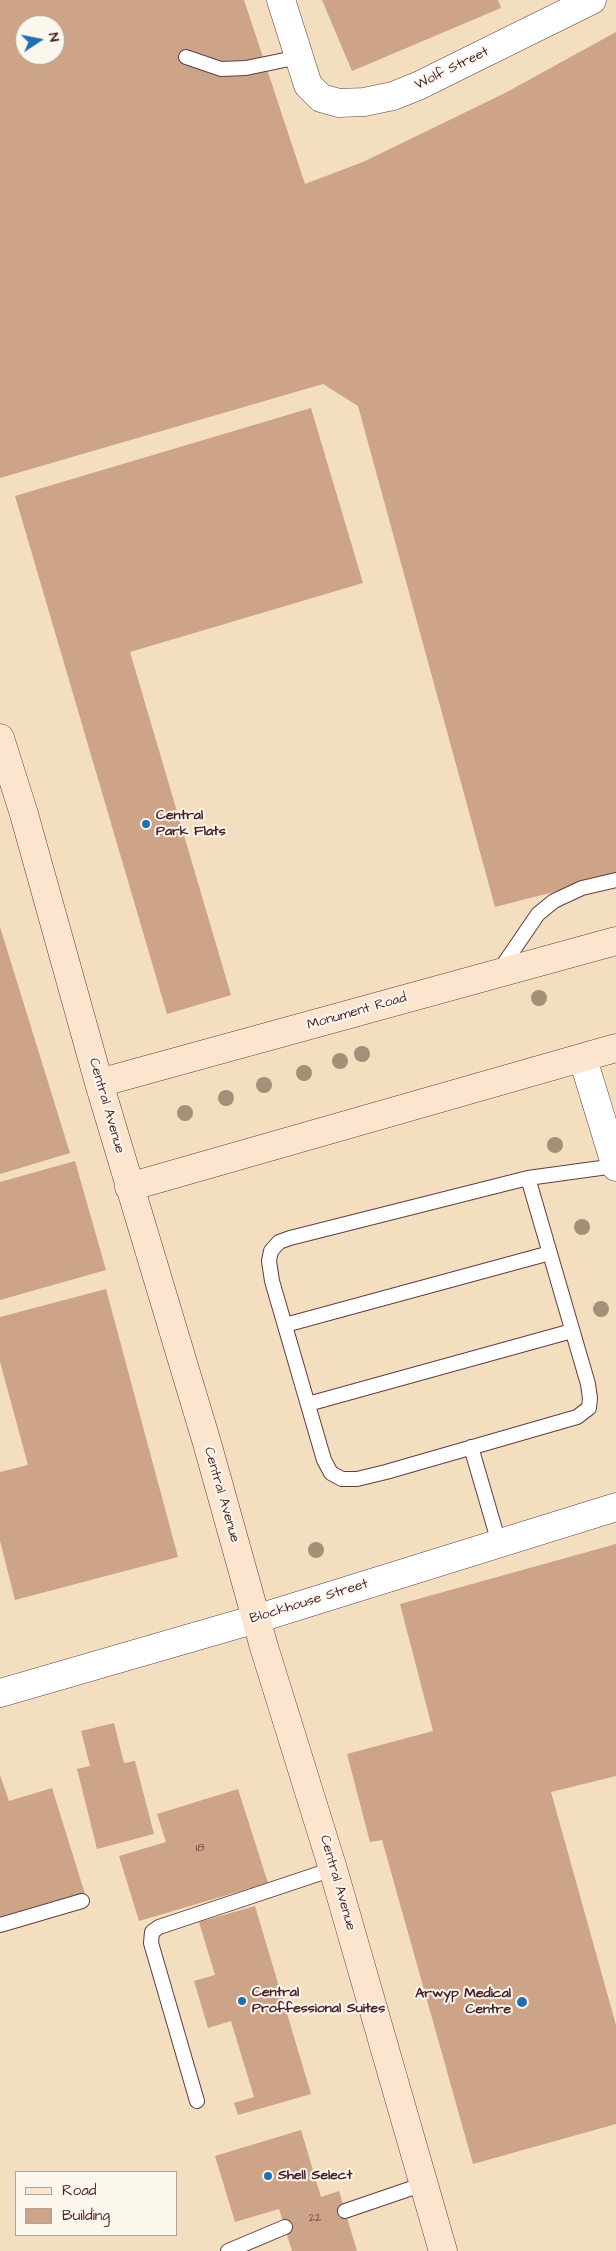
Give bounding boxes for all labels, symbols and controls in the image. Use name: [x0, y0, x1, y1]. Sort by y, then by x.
north arrow: [15, 15, 65, 65]
text: N: [43, 31, 64, 44]
street label: Wolf Street: [412, 44, 492, 94]
place label: Central Park Flats: [156, 808, 226, 840]
marker: Central Park Flats: [140, 818, 152, 830]
street label: Monument Road: [305, 990, 409, 1034]
street label: Central Avenue: [84, 1056, 128, 1156]
street label: Central Avenue: [199, 1445, 243, 1545]
street label: Blockhouse Street: [248, 1576, 370, 1628]
street label: Central Avenue: [315, 1833, 359, 1933]
house number: 18: [196, 1842, 204, 1856]
place label: Central Proffessional Suites: [252, 1985, 385, 2018]
place label: Arwyp Medical Centre: [415, 1986, 511, 2018]
marker: Central Proffessional Suites: [236, 1995, 248, 2007]
marker: Arwyp Medical Centre: [515, 1995, 529, 2009]
place label: Shell Select: [278, 2168, 352, 2184]
marker: Shell Select: [262, 2170, 274, 2182]
legend: [15, 2171, 178, 2236]
text: Road: [62, 2180, 96, 2201]
text: Building: [62, 2205, 110, 2226]
house number: 22: [309, 2212, 321, 2226]

